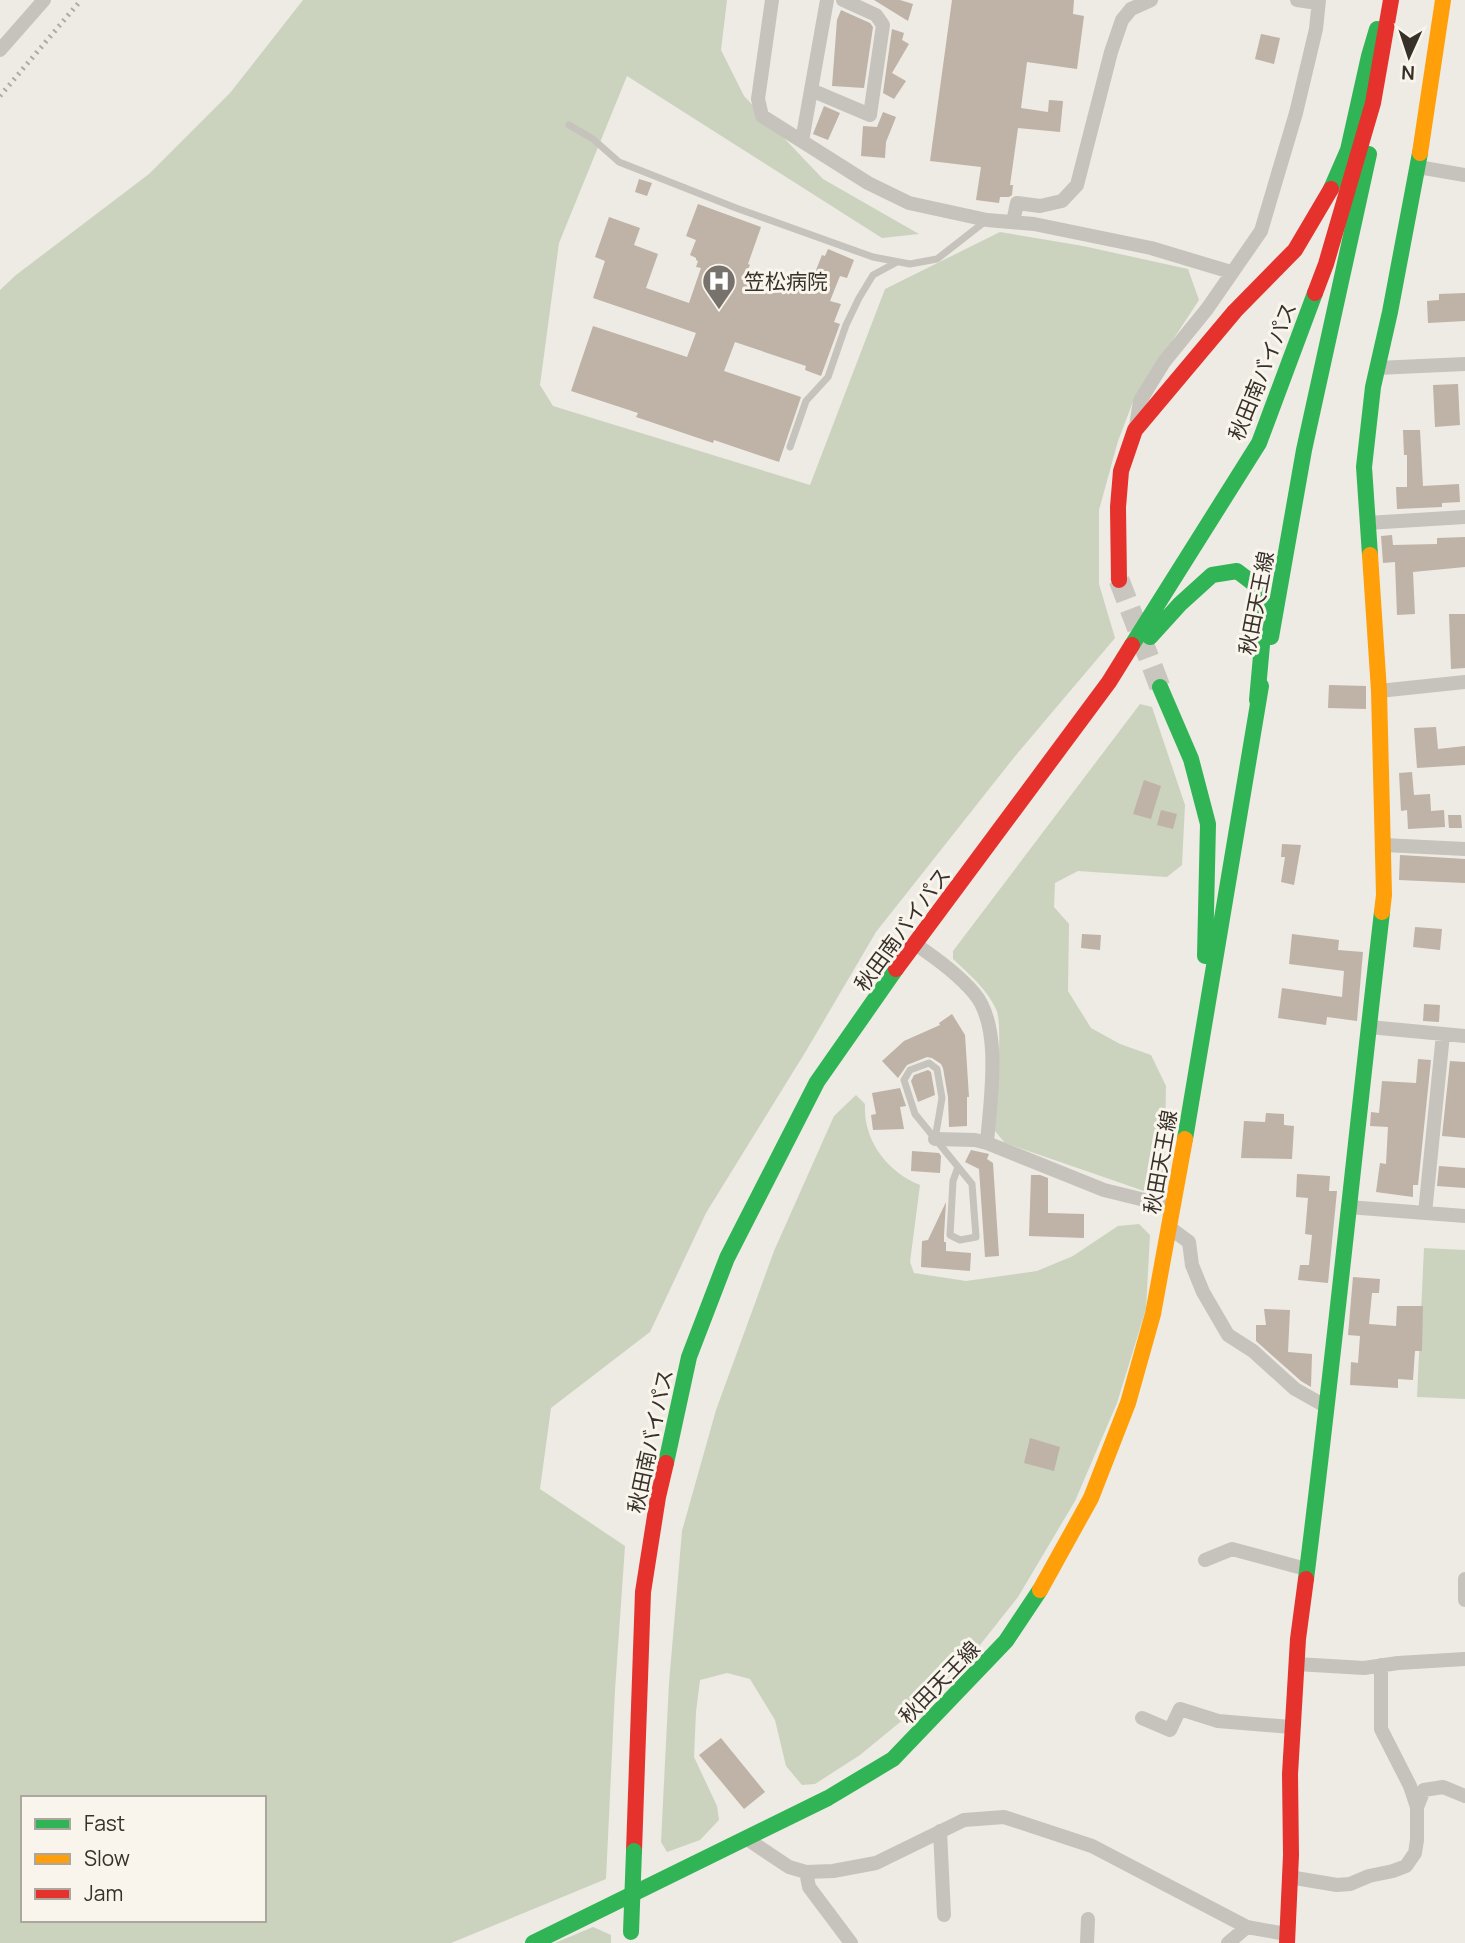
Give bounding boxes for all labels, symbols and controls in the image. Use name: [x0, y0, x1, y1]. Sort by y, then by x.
north arrow: [1374, 21, 1444, 91]
text: N: [1401, 60, 1416, 86]
hospital icon: 笠松病院: [700, 262, 738, 311]
place label: 笠松病院: [744, 267, 828, 295]
street label: 秋田南バイパス: [1222, 298, 1302, 444]
street label: 秋田天王線: [1232, 549, 1280, 657]
street label: 秋田南バイパス: [848, 861, 956, 997]
street label: 秋田天王線: [1137, 1108, 1183, 1216]
street label: 秋田南バイパス: [621, 1366, 679, 1516]
street label: 秋田天王線: [892, 1635, 986, 1729]
legend: [21, 1796, 266, 1922]
text: Fast: [84, 1809, 125, 1837]
text: Slow: [84, 1844, 130, 1872]
text: Jam: [84, 1879, 123, 1907]

